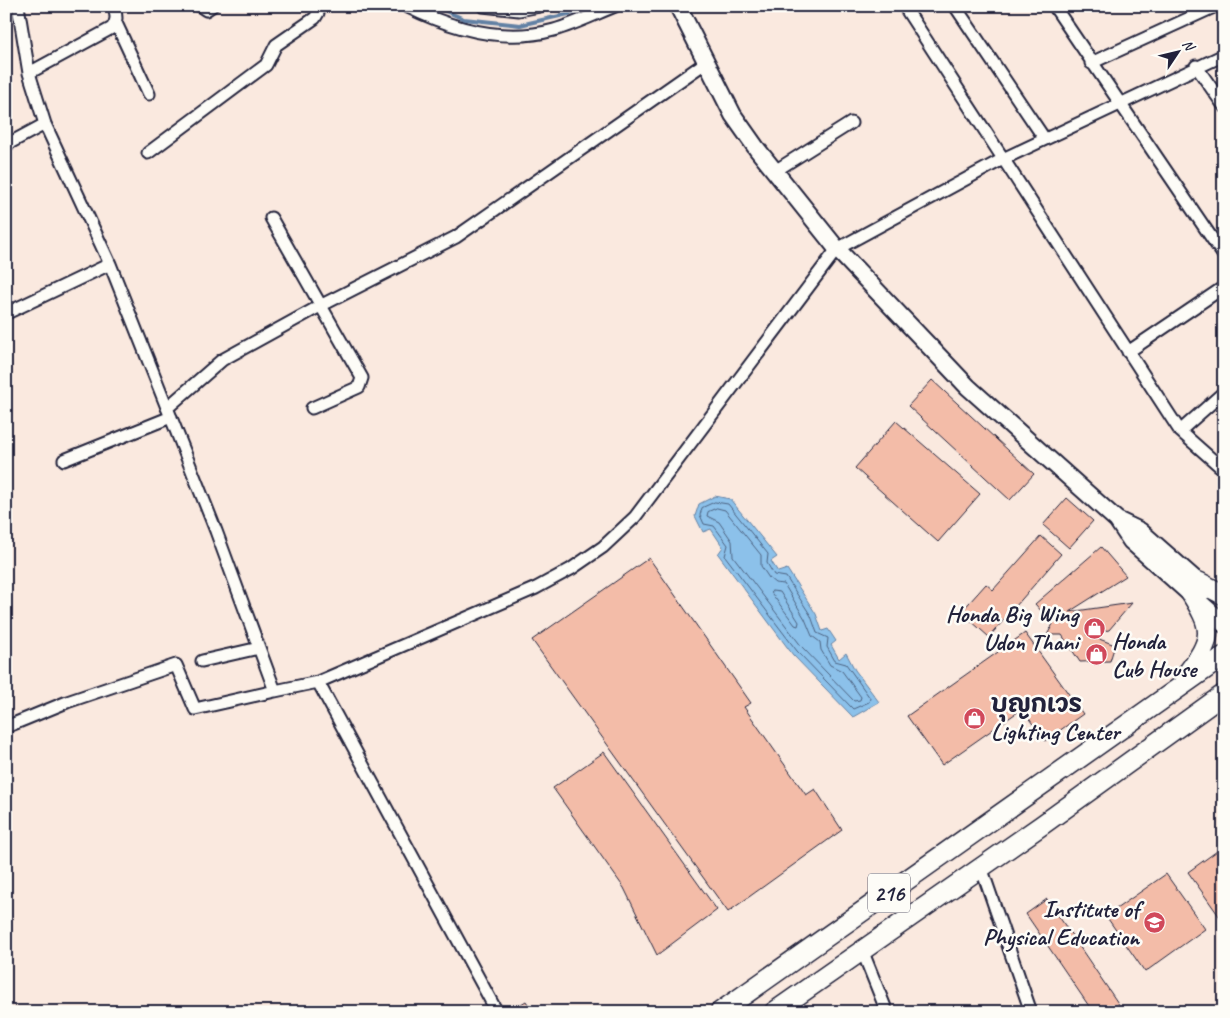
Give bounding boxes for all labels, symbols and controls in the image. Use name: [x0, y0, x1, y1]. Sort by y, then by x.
north arrow: [1152, 28, 1202, 78]
text: N: [1179, 36, 1199, 55]
place label: Honda Big Wing Udon Thani: [946, 599, 1081, 657]
shop icon: Honda Big Wing Udon Thani: [1082, 616, 1106, 640]
place label: Honda Cub House: [1112, 626, 1198, 684]
shop icon: Honda Cub House: [1084, 643, 1108, 667]
place label: บุญกเวร Lighting Center: [991, 689, 1122, 747]
shop icon: บุญกเวร Lighting Center: [963, 706, 987, 730]
road number: 216: [868, 874, 910, 912]
place label: Institute of Physical Education: [983, 894, 1145, 952]
school or university icon: Institute of Physical Education: [1143, 911, 1167, 935]

